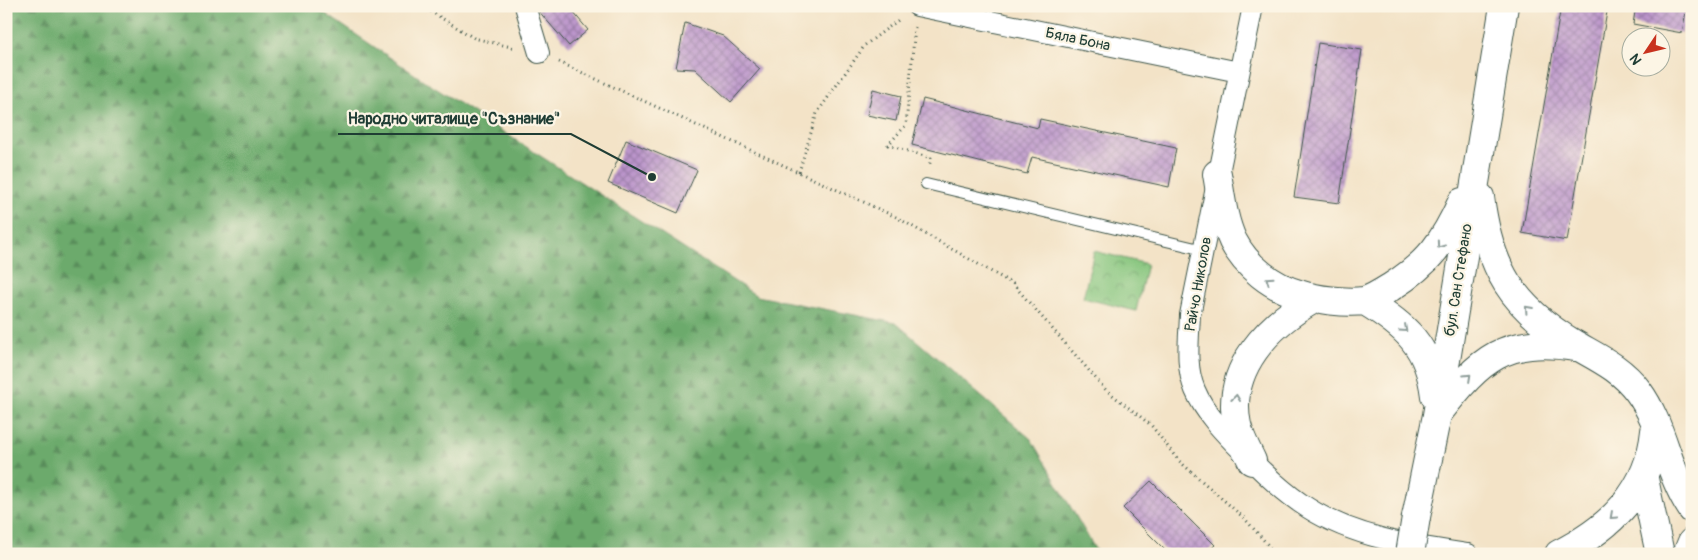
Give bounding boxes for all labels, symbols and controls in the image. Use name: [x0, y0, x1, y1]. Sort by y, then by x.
street label: Бяла Бона: [1044, 23, 1112, 56]
north arrow: [1620, 28, 1670, 78]
text: N: [1626, 50, 1645, 68]
callout: Народно читалище "Съзнание": [338, 103, 571, 134]
text: Народно читалище "Съзнание": [348, 109, 560, 129]
street label: бул. Сан Стефано: [1440, 222, 1477, 338]
street label: Райчо Николов: [1181, 235, 1216, 333]
one-way arrow: [1437, 239, 1446, 249]
one-way arrow: [1265, 277, 1275, 286]
one-way arrow: [1525, 306, 1534, 315]
one-way arrow: [1399, 323, 1408, 332]
one-way arrow: [1462, 374, 1471, 383]
one-way arrow: [1230, 394, 1241, 402]
one-way arrow: [1609, 510, 1618, 519]

